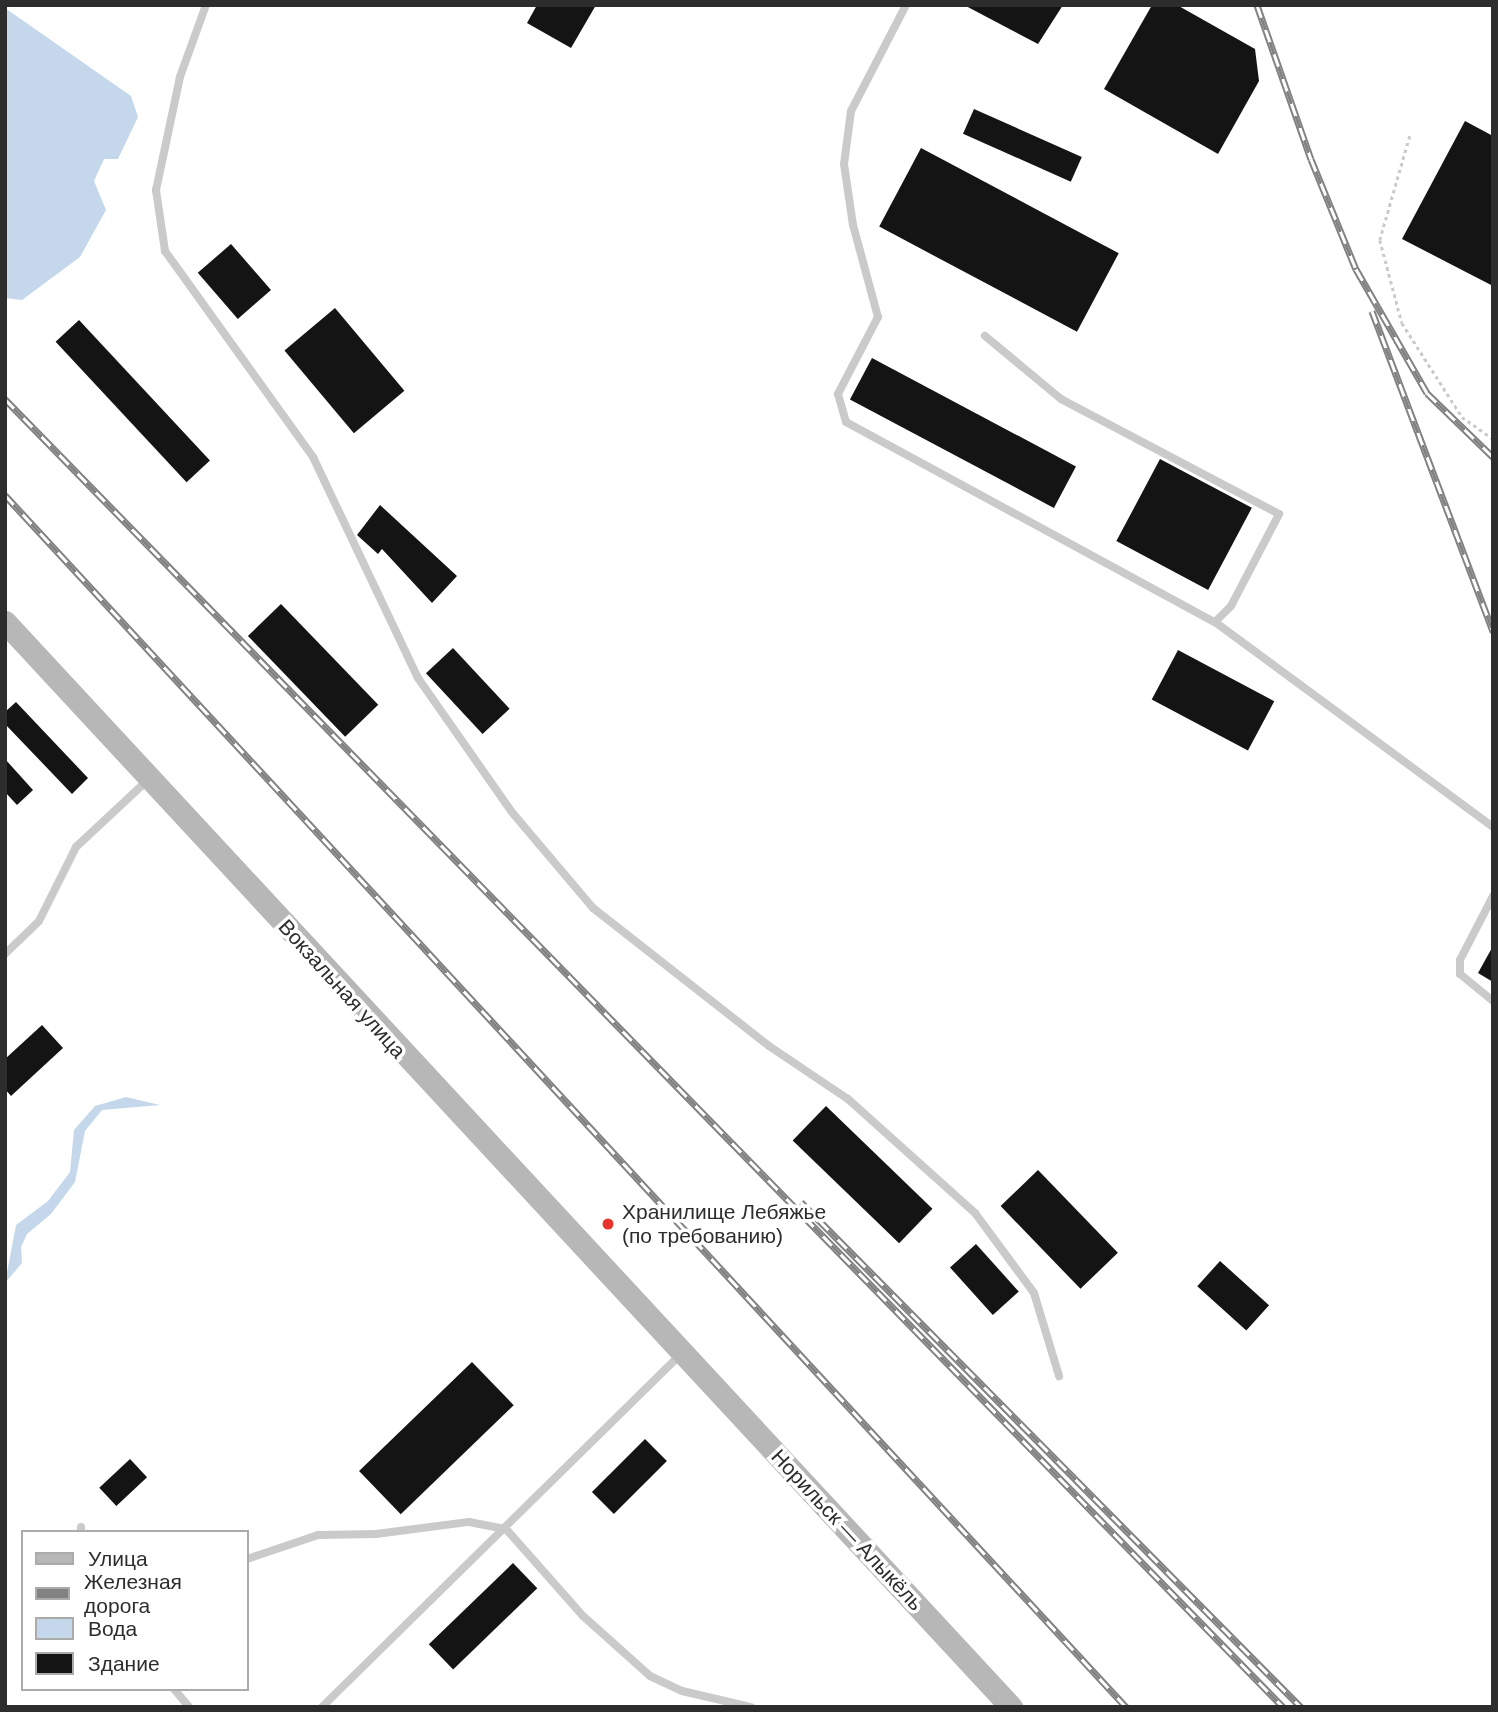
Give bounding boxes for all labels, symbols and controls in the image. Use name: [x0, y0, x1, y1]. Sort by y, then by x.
street label: Вокзальная улица: [273, 914, 411, 1064]
place label: Хранилище Лебяжье (по требованию): [622, 1199, 826, 1249]
marker: Хранилище Лебяжье (по требованию): [600, 1216, 616, 1232]
street label: Норильск — Алыкёль: [766, 1444, 928, 1616]
legend: [21, 1530, 248, 1691]
text: Улица: [88, 1547, 148, 1570]
text: Железная дорога: [84, 1570, 182, 1617]
text: Вода: [88, 1617, 137, 1640]
text: Здание: [88, 1652, 160, 1675]

